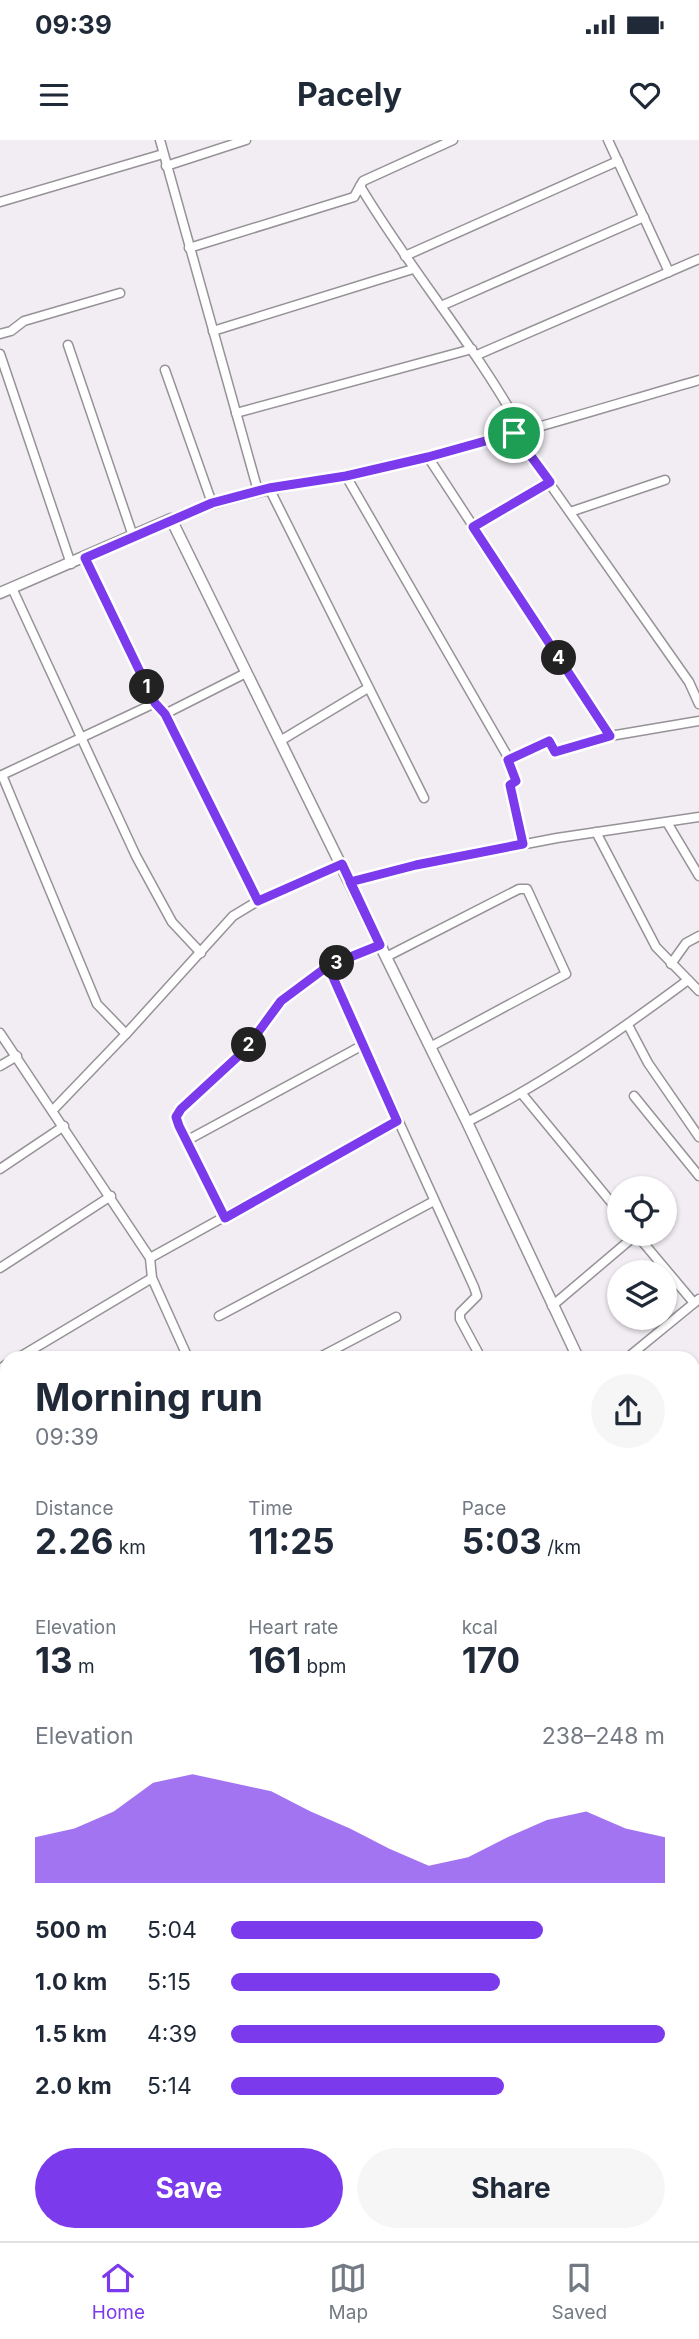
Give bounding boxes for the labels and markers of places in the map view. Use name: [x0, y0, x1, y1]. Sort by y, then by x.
pin: [484, 403, 544, 463]
pin: 4: [542, 640, 576, 676]
pin: 1: [130, 670, 164, 704]
pin: 3: [320, 946, 354, 980]
pin: 2: [232, 1028, 266, 1062]

